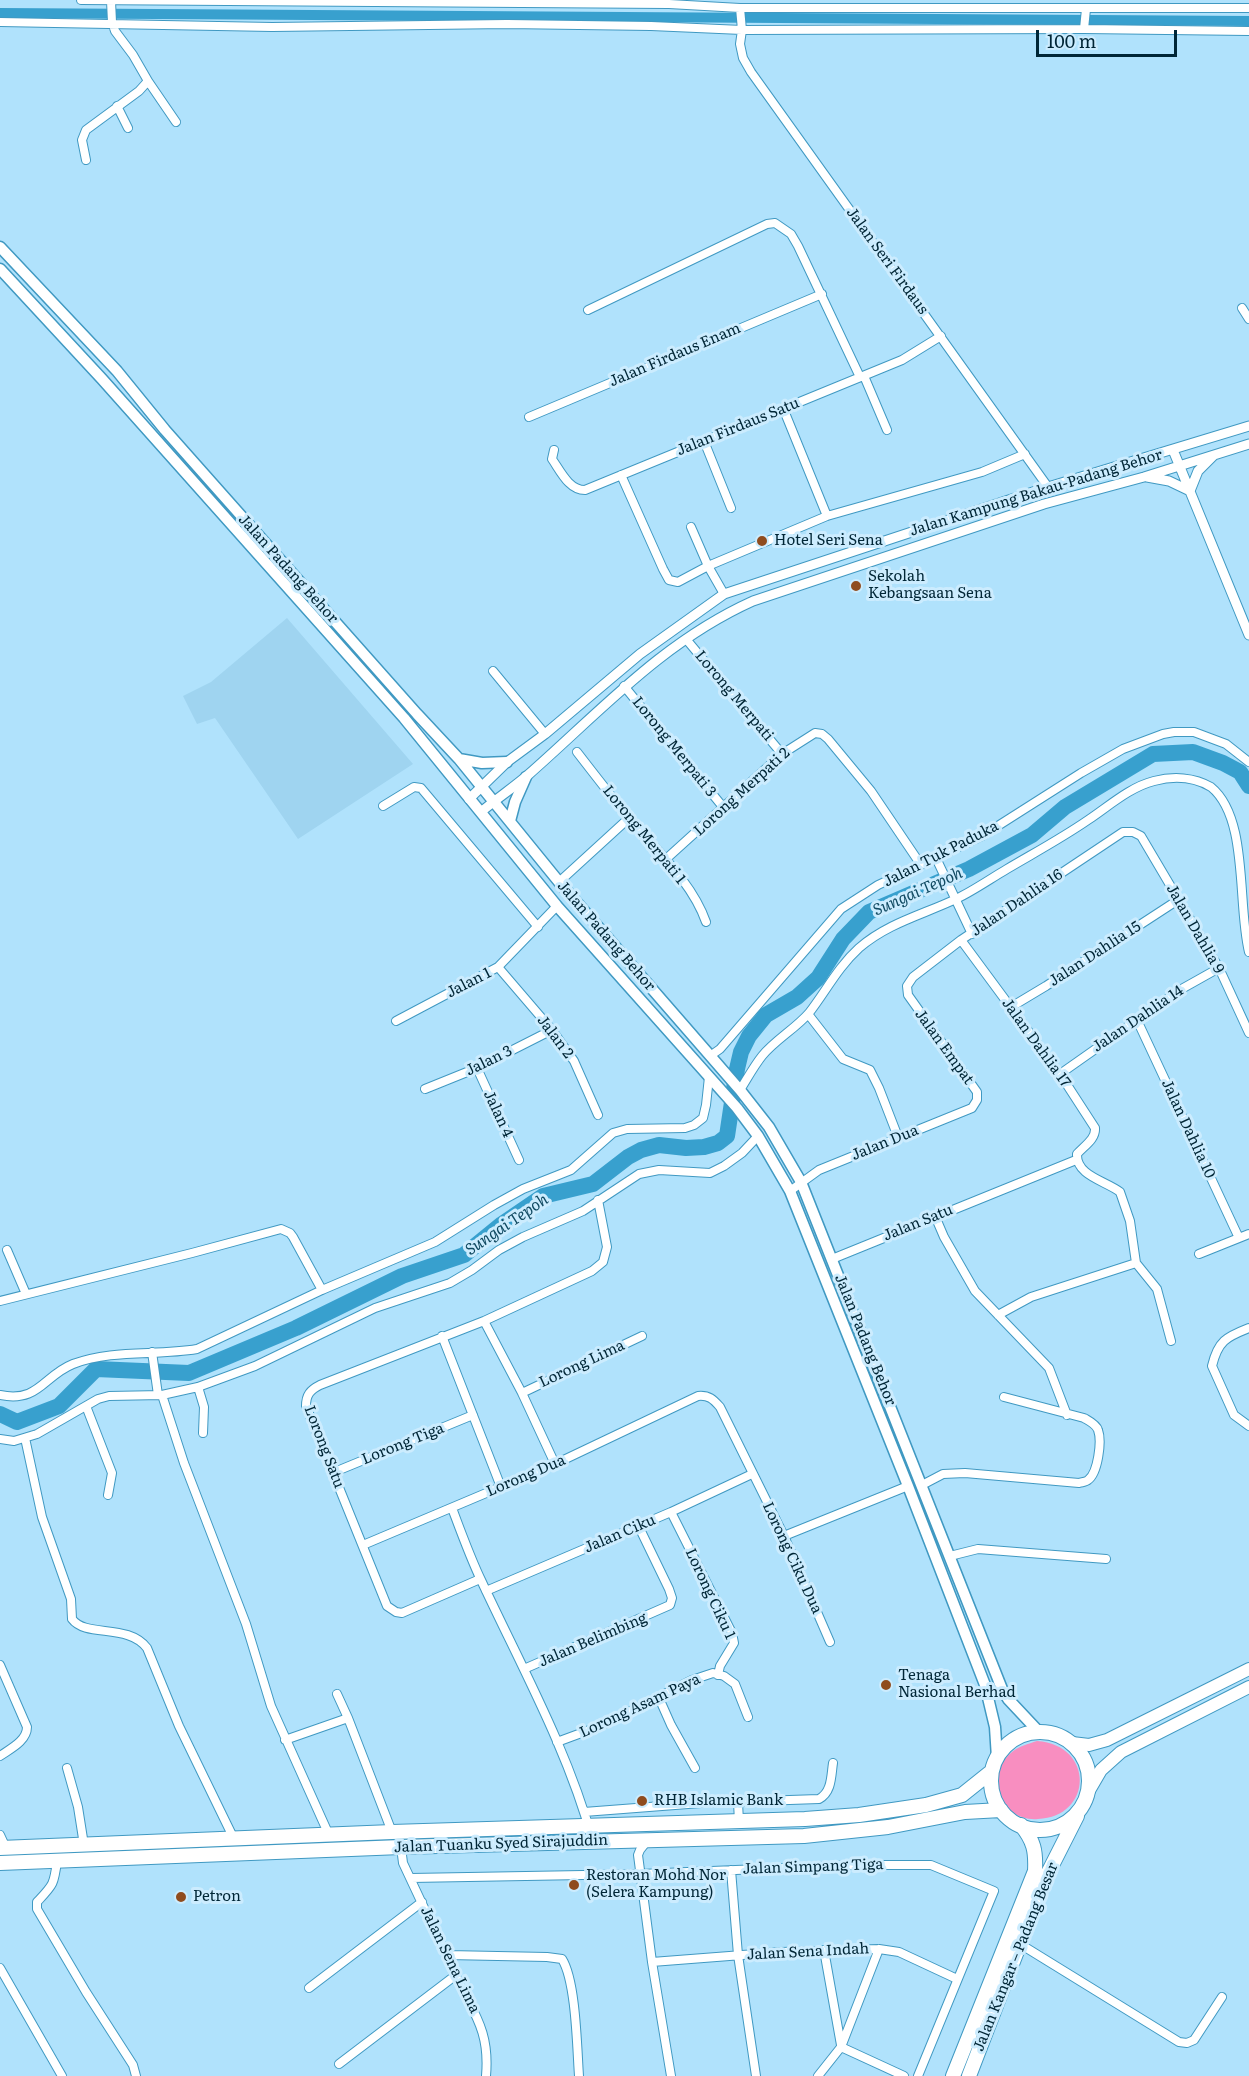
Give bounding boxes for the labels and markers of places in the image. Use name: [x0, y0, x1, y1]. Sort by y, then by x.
place label: Hotel Seri Sena: [774, 532, 883, 550]
marker: Hotel Seri Sena: [755, 534, 769, 548]
place label: Sekolah Kebangsaan Sena: [868, 568, 992, 603]
marker: Sekolah Kebangsaan Sena: [849, 579, 863, 593]
place label: Tenaga Nasional Berhad: [898, 1667, 1016, 1702]
marker: Tenaga Nasional Berhad: [879, 1678, 893, 1692]
place label: RHB Islamic Bank: [654, 1792, 783, 1810]
marker: RHB Islamic Bank: [635, 1794, 649, 1808]
place label: Restoran Mohd Nor (Selera Kampung): [586, 1867, 726, 1902]
marker: Restoran Mohd Nor (Selera Kampung): [567, 1878, 581, 1892]
place label: Petron: [193, 1888, 241, 1906]
marker: Petron: [174, 1890, 188, 1904]

